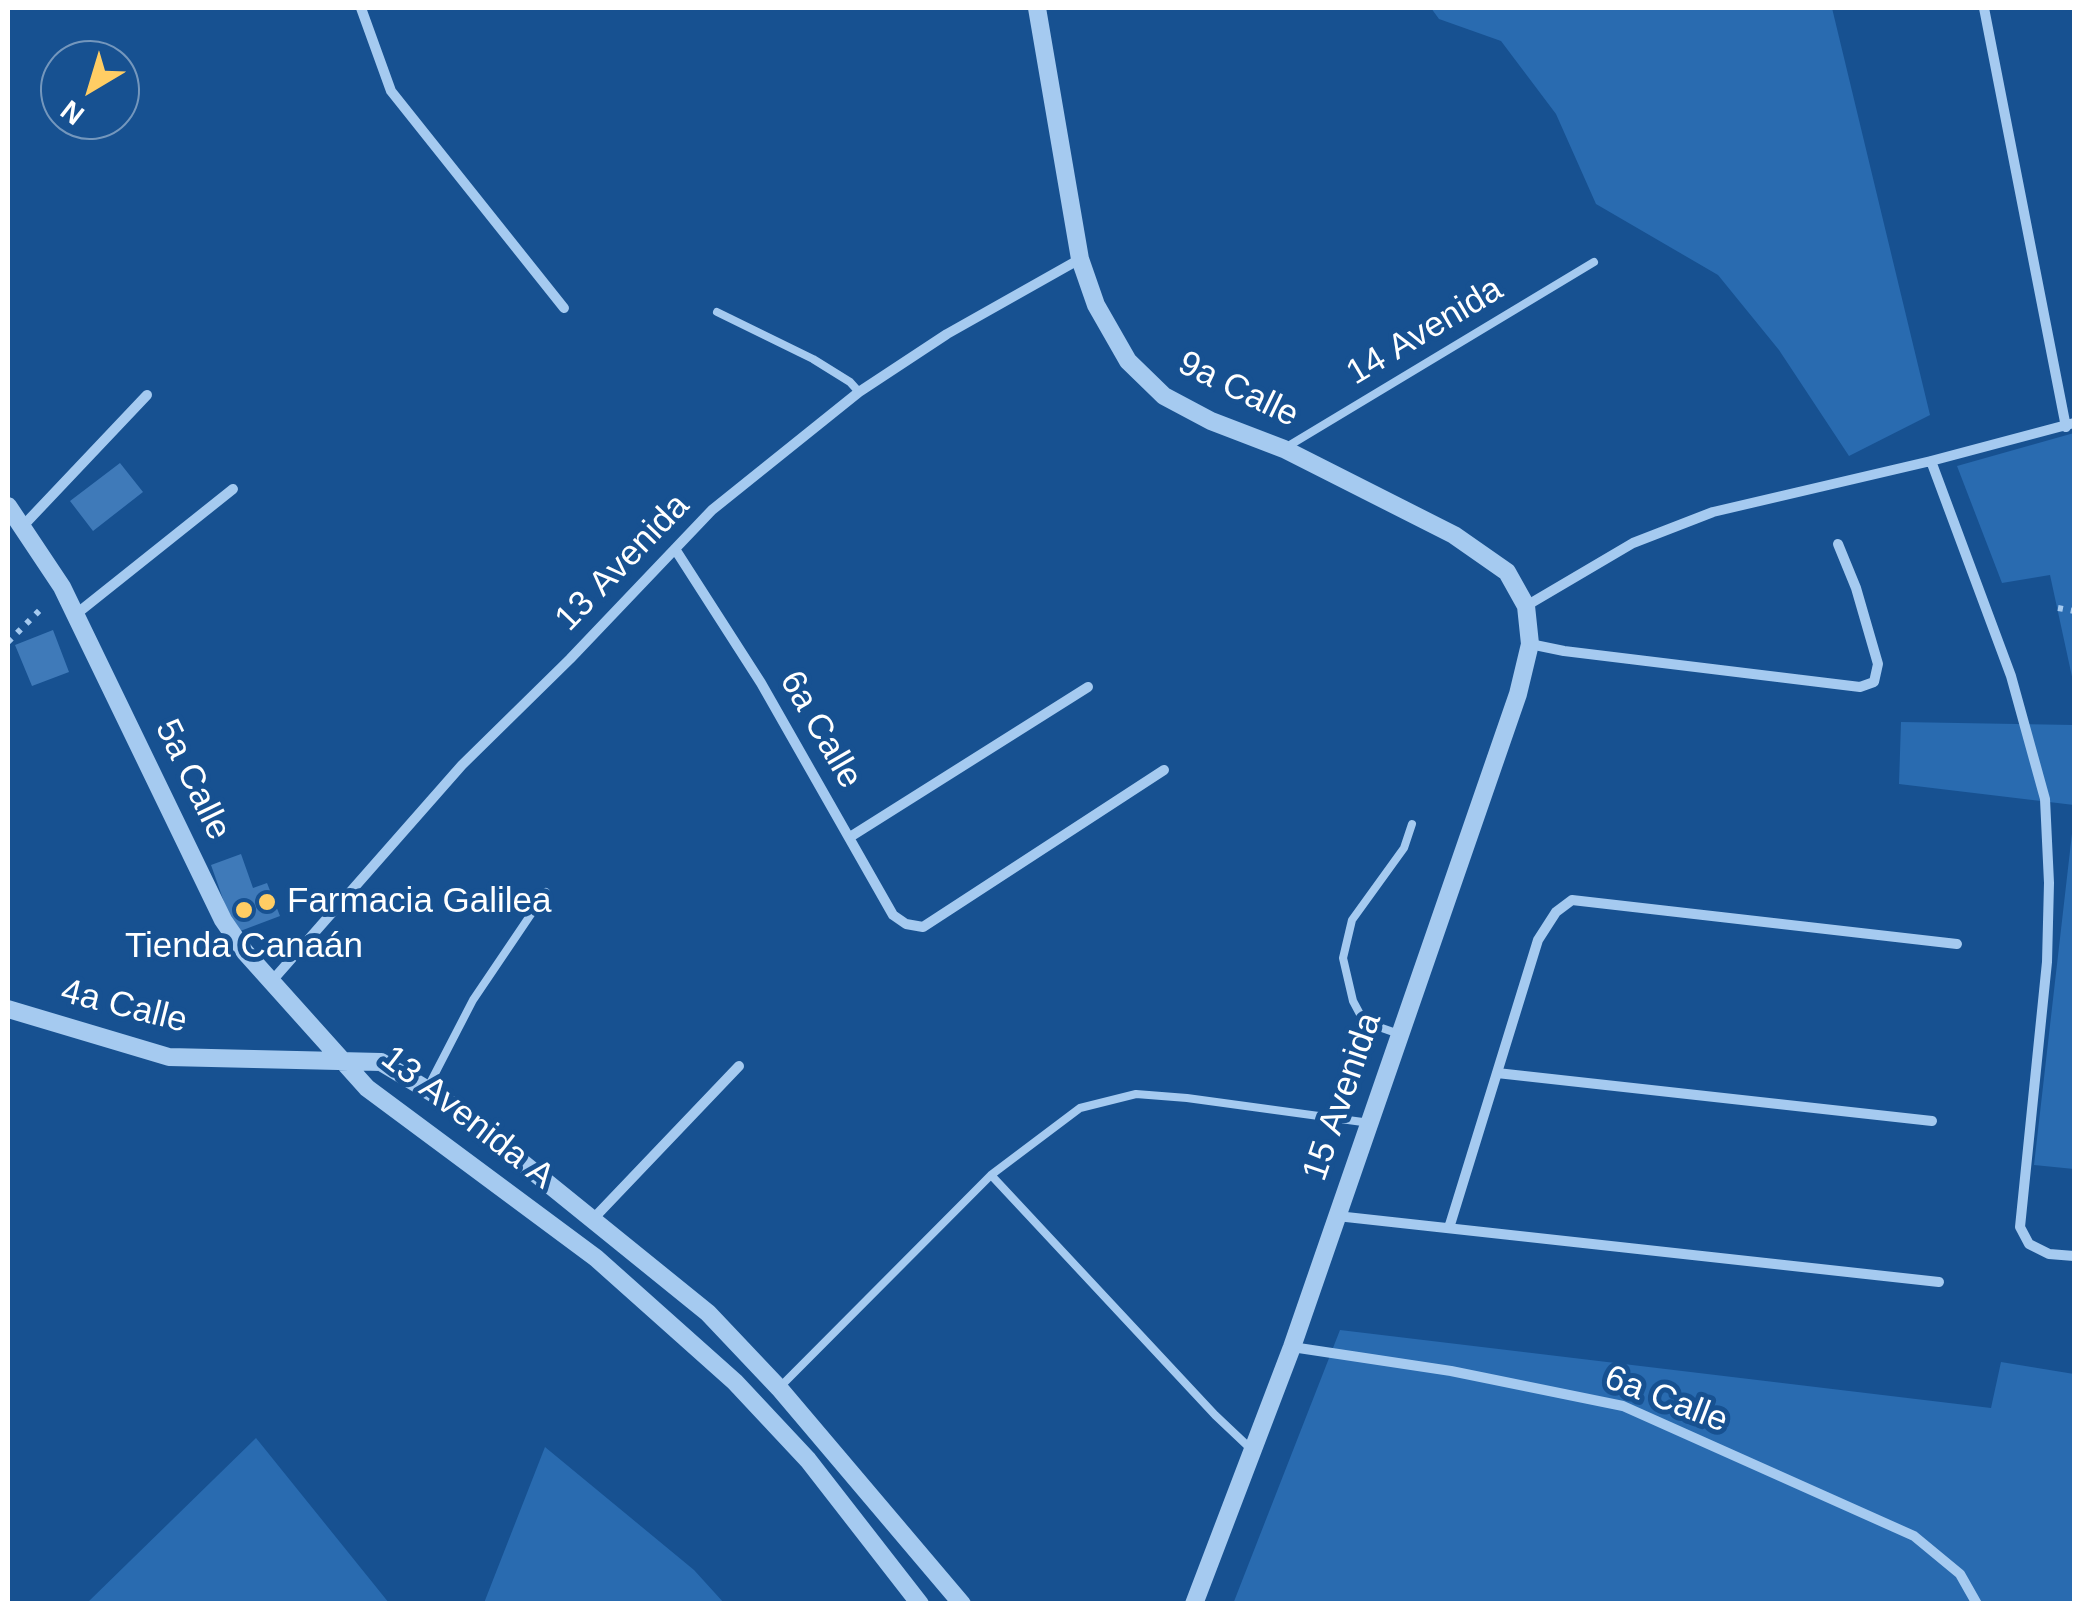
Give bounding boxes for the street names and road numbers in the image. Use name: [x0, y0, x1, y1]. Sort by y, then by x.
street label: 14 Avenida: [1339, 269, 1511, 395]
street label: 9a Calle: [1171, 343, 1305, 437]
street label: 13 Avenida: [547, 486, 699, 640]
street label: 6a Calle: [770, 664, 870, 796]
street label: 5a Calle: [145, 713, 239, 847]
street label: 4a Calle: [57, 971, 191, 1043]
street label: 15 Avenida: [1295, 1008, 1391, 1186]
street label: 13 Avenida A: [372, 1038, 562, 1198]
street label: 6a Calle: [1599, 1357, 1733, 1443]

